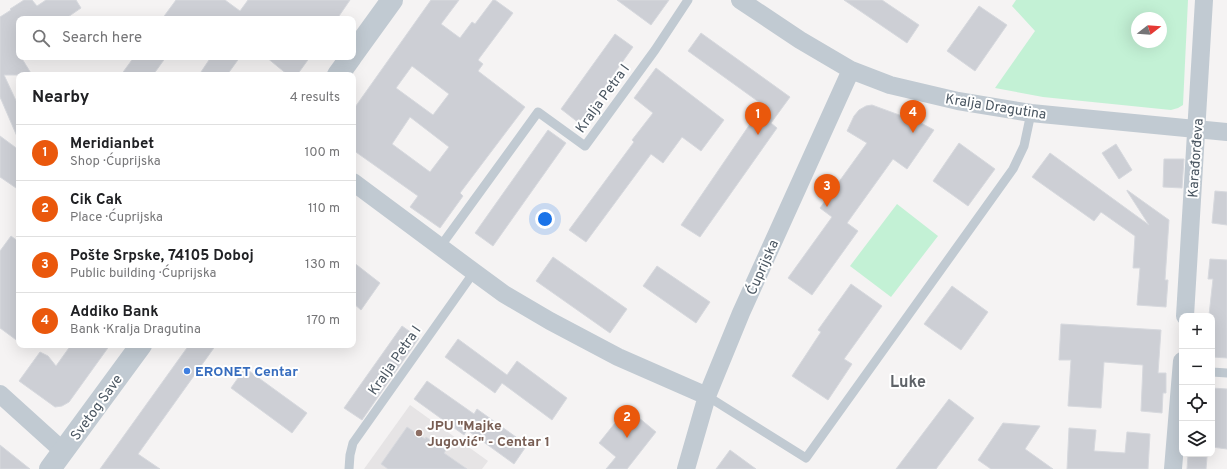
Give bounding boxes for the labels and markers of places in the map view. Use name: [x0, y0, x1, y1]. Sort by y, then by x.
pin: 4: [900, 100, 926, 133]
pin: 1: [745, 102, 771, 135]
pin: 3: [814, 174, 840, 207]
place label: ERONET Centar: [195, 364, 298, 381]
marker: ERONET Centar: [182, 366, 192, 376]
pin: 2: [614, 405, 640, 438]
place label: JPU "Majke Jugović" - Centar 1: [427, 418, 550, 451]
marker: JPU "Majke Jugović" - Centar 1: [414, 428, 424, 438]

